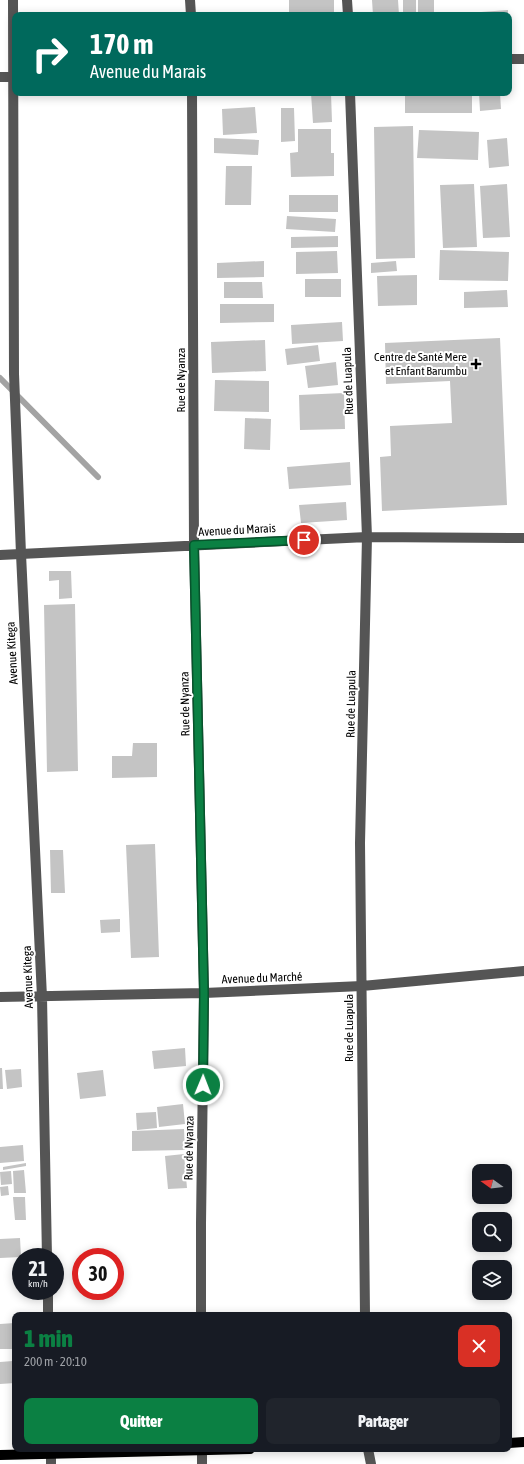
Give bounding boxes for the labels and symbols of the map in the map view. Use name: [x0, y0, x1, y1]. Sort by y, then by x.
street label: Rue de Luapula: [340, 347, 356, 415]
street label: Rue de Nyanza: [174, 348, 188, 412]
place label: Centre de Santé Mere et Enfant Barumbu: [374, 350, 467, 378]
marker: Centre de Santé Mere et Enfant Barumbu: [470, 358, 482, 370]
street label: Avenue du Marais: [198, 521, 276, 539]
pin: [287, 523, 321, 557]
street label: Avenue Kitega: [3, 621, 21, 685]
street label: Rue de Luapula: [343, 670, 359, 738]
street label: Rue de Nyanza: [177, 671, 193, 737]
street label: Avenue Kitega: [20, 945, 36, 1009]
street label: Avenue du Marché: [221, 970, 303, 986]
street label: Rue de Luapula: [342, 994, 356, 1062]
position arrow: [182, 1064, 224, 1106]
street label: Rue de Nyanza: [181, 1115, 197, 1181]
north arrow: [472, 1164, 512, 1204]
speed limit sign: 30: [72, 1248, 124, 1300]

